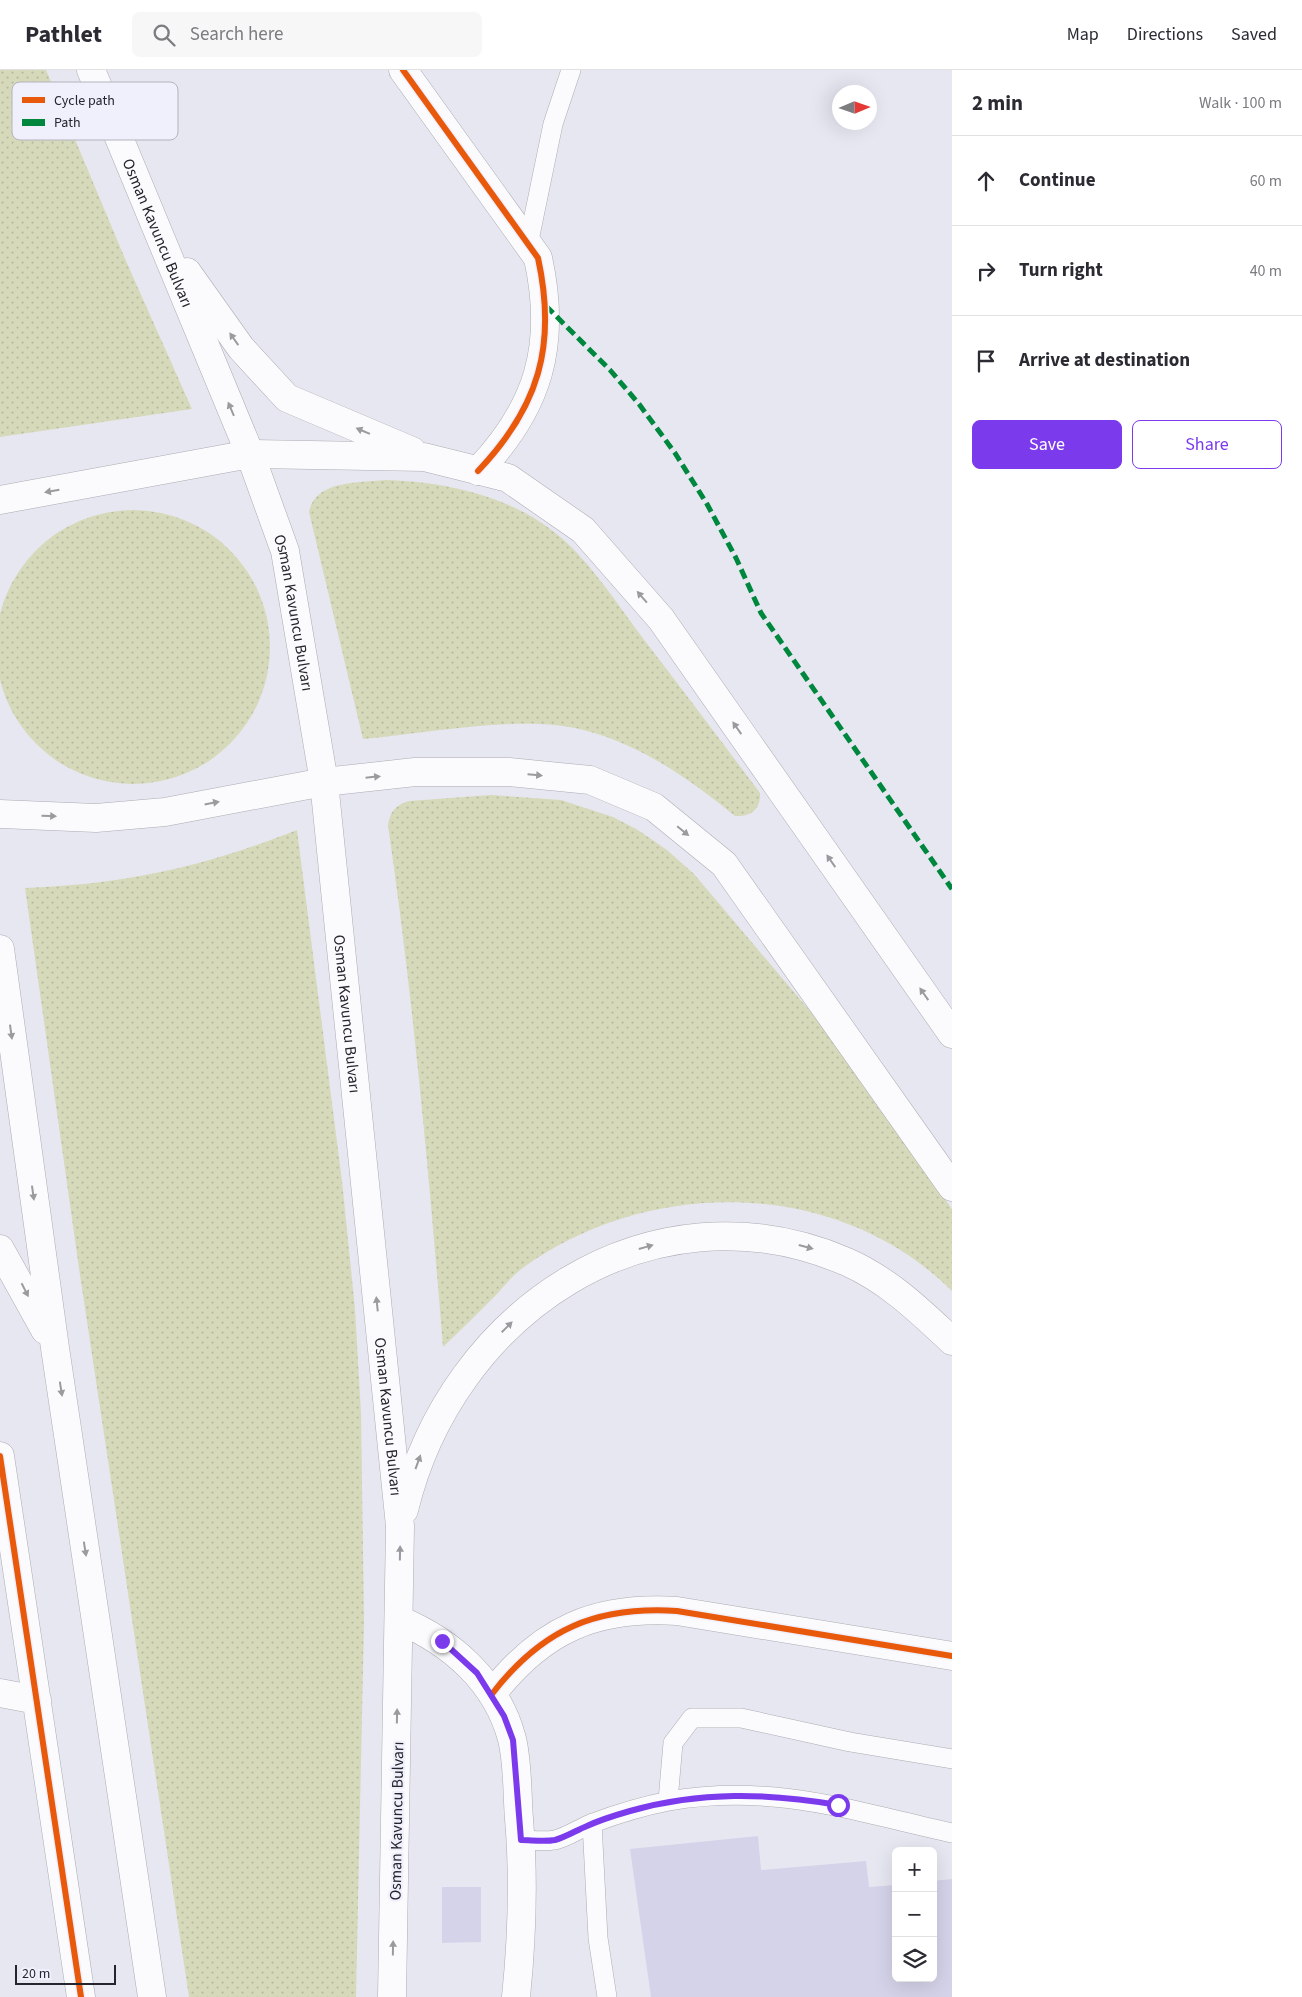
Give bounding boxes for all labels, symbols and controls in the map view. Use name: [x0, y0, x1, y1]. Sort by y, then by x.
search box: [132, 12, 482, 57]
text: Pathlet: [25, 17, 102, 52]
icon: search: [150, 21, 178, 49]
text: Search here: [190, 21, 284, 48]
text: Map: [1067, 22, 1099, 47]
text: Directions: [1127, 22, 1203, 47]
text: Saved: [1231, 22, 1277, 47]
legend: [12, 82, 178, 140]
north arrow: [832, 85, 877, 130]
text: 2 min: [972, 88, 1023, 118]
text: Cycle path: [54, 91, 115, 111]
text: Walk · 100 m: [1199, 92, 1282, 114]
text: Path: [54, 113, 81, 133]
street label: Osman Kavuncu Bulvarı: [117, 155, 198, 311]
icon: ahead: [972, 167, 1000, 195]
text: Continue: [1019, 167, 1096, 194]
text: 60 m: [1250, 170, 1282, 192]
icon: right: [972, 257, 1000, 285]
text: Turn right: [1019, 257, 1103, 284]
text: 40 m: [1250, 260, 1282, 282]
one-way arrow: [229, 332, 239, 346]
icon: arrive: [972, 347, 1000, 375]
text: Arrive at destination: [1019, 347, 1190, 374]
one-way arrow: [227, 402, 235, 416]
button: Save: [972, 420, 1122, 469]
button: Share: [1132, 420, 1282, 469]
one-way arrow: [356, 426, 370, 434]
one-way arrow: [44, 487, 60, 495]
street label: Osman Kavuncu Bulvarı: [268, 531, 318, 693]
one-way arrow: [636, 591, 647, 604]
one-way arrow: [732, 722, 742, 735]
one-way arrow: [527, 771, 543, 779]
one-way arrow: [365, 773, 381, 781]
one-way arrow: [205, 799, 221, 807]
one-way arrow: [41, 813, 57, 821]
one-way arrow: [676, 825, 689, 836]
one-way arrow: [826, 855, 836, 868]
street label: Osman Kavuncu Bulvarı: [328, 934, 366, 1094]
one-way arrow: [919, 988, 929, 1001]
one-way arrow: [8, 1024, 16, 1040]
one-way arrow: [30, 1185, 38, 1201]
one-way arrow: [638, 1242, 653, 1250]
one-way arrow: [799, 1244, 814, 1252]
one-way arrow: [21, 1283, 29, 1298]
one-way arrow: [373, 1296, 381, 1312]
one-way arrow: [501, 1321, 513, 1333]
street label: Osman Kavuncu Bulvarı: [369, 1337, 407, 1497]
one-way arrow: [57, 1381, 65, 1397]
one-way arrow: [414, 1454, 422, 1469]
one-way arrow: [81, 1542, 89, 1558]
one-way arrow: [396, 1545, 404, 1561]
route end: [431, 1630, 454, 1653]
one-way arrow: [394, 1708, 402, 1724]
street label: Osman Kavuncu Bulvarı: [385, 1741, 409, 1901]
route start: [827, 1794, 850, 1817]
map controls: [892, 1847, 937, 1982]
button: +: [892, 1847, 937, 1892]
button: −: [892, 1892, 937, 1937]
button: layers: [892, 1937, 937, 1982]
one-way arrow: [389, 1940, 397, 1956]
scale bar: [15, 1962, 116, 1985]
text: 20 m: [22, 1964, 50, 1984]

